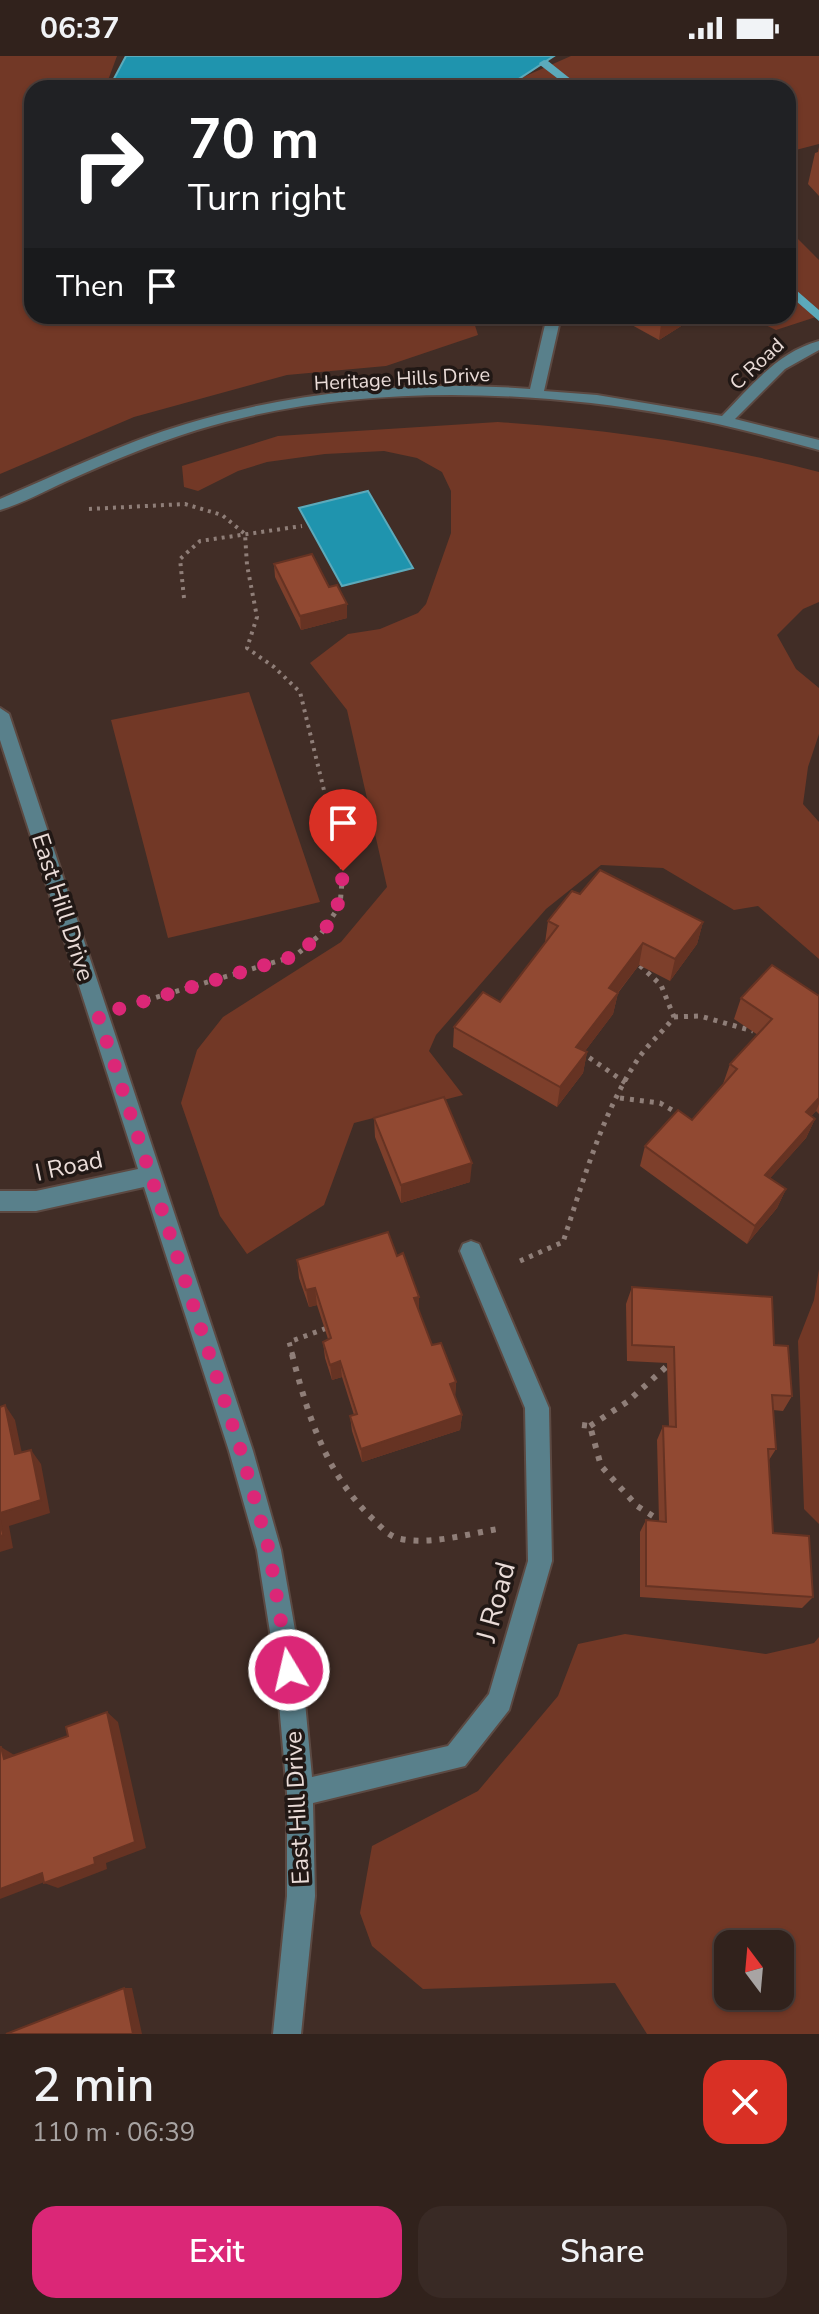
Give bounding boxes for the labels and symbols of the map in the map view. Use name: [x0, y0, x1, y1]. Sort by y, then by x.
street label: C Road: [724, 332, 790, 396]
street label: Heritage Hills Drive: [313, 361, 491, 397]
pin: [309, 789, 377, 871]
street label: East Hill Drive: [24, 829, 102, 985]
street label: I Road: [32, 1143, 106, 1189]
street label: J Road: [467, 1558, 525, 1647]
position arrow: [247, 1628, 331, 1712]
street label: East Hill Drive: [277, 1730, 317, 1886]
north arrow: [714, 1930, 794, 2010]

